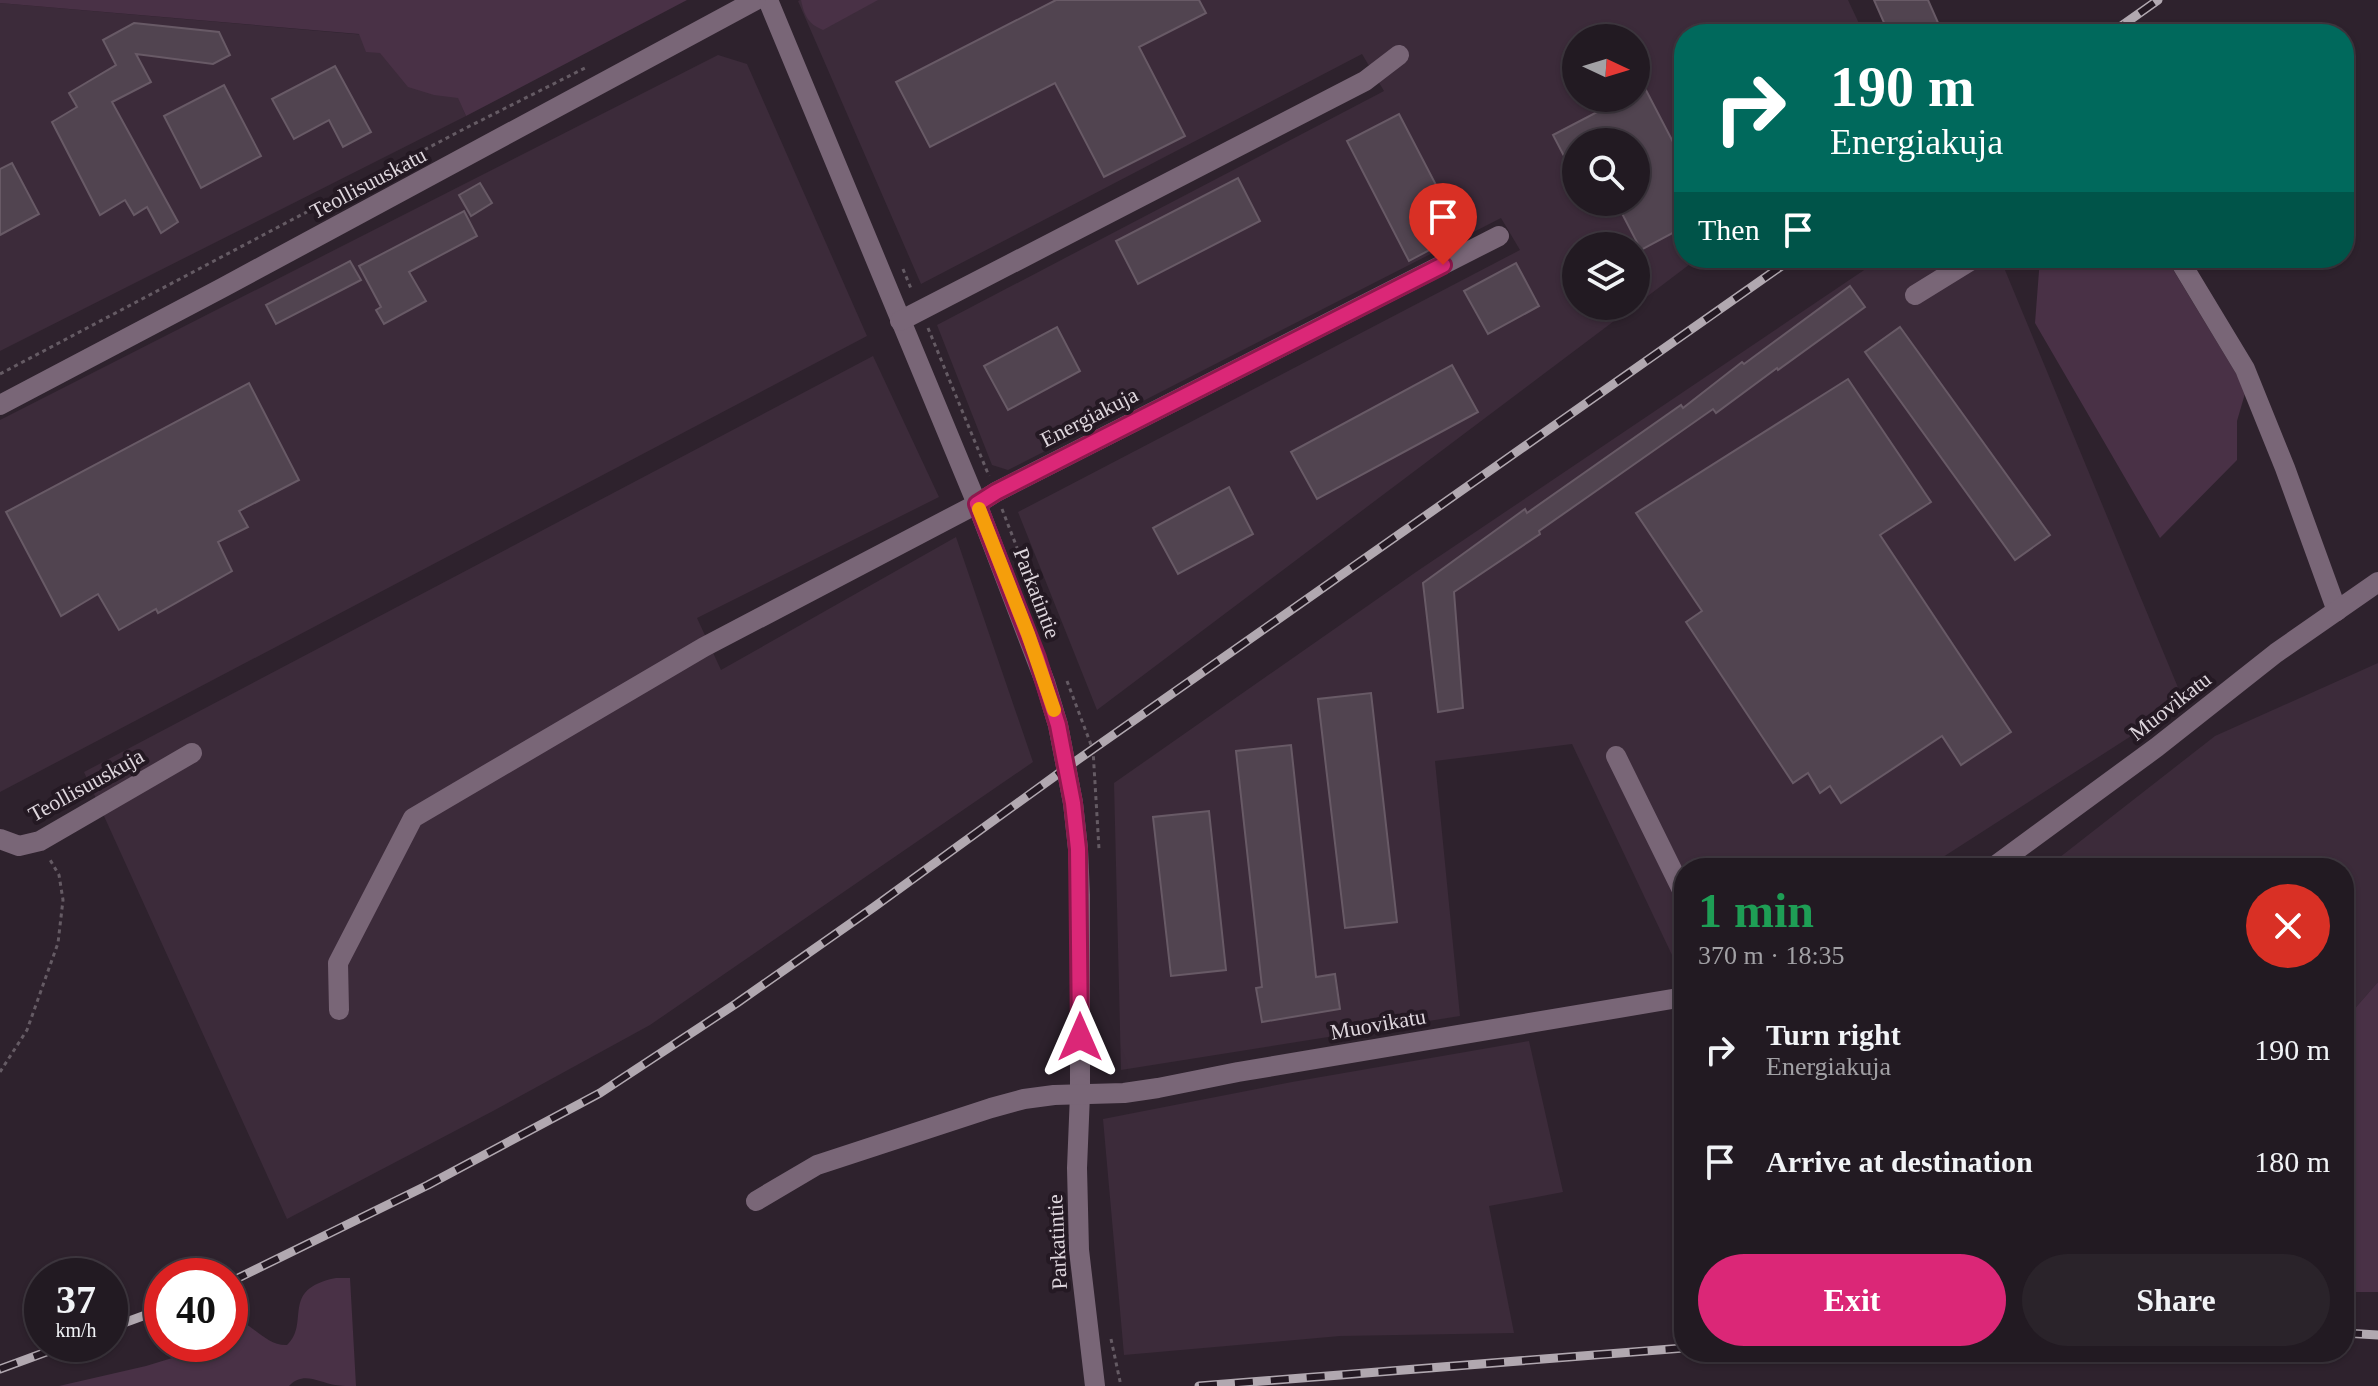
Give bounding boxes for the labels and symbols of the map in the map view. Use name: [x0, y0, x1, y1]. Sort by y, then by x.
north arrow: [1562, 24, 1650, 112]
street label: Teollisuuskatu: [306, 142, 430, 224]
pin: [1409, 183, 1477, 265]
street label: Energiakuja: [1036, 382, 1142, 452]
street label: Parkatintie: [1008, 544, 1066, 642]
street label: Muovikatu: [2124, 666, 2216, 746]
street label: Teollisuuskuja: [24, 743, 148, 827]
position arrow: [1038, 995, 1122, 1079]
street label: Muovikatu: [1328, 1003, 1428, 1045]
street label: Parkatintie: [1042, 1194, 1072, 1290]
speed limit sign: 40: [144, 1258, 248, 1362]

